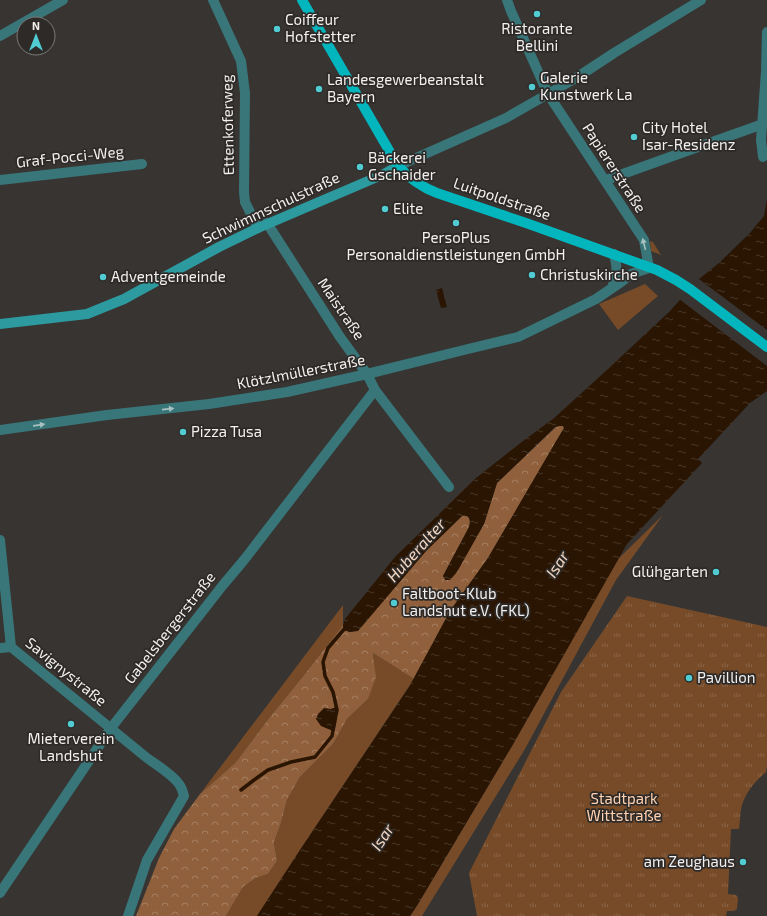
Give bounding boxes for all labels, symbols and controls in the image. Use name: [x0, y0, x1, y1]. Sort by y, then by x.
marker: Ristorante Bellini: [532, 9, 542, 19]
place label: Coiffeur Hofstetter: [285, 10, 356, 45]
north arrow: [16, 16, 56, 56]
text: N: [32, 19, 40, 32]
place label: Ristorante Bellini: [501, 19, 573, 54]
marker: Coiffeur Hofstetter: [272, 24, 282, 34]
place label: Galerie Kunstwerk La: [540, 68, 633, 103]
place label: Landesgewerbeanstalt Bayern: [327, 70, 484, 105]
street label: Ettenkoferweg: [217, 74, 237, 176]
marker: Galerie Kunstwerk La: [527, 82, 537, 92]
marker: Landesgewerbeanstalt Bayern: [314, 84, 324, 94]
place label: City Hotel Isar-Residenz: [642, 118, 735, 153]
street label: Papiererstraße: [579, 119, 650, 216]
marker: City Hotel Isar-Residenz: [629, 132, 639, 142]
street label: Graf-Pocci-Weg: [15, 141, 125, 171]
place label: Bäckerei Gschaider: [368, 148, 436, 183]
marker: Bäckerei Gschaider: [355, 162, 365, 172]
street label: Schwimmschulstraße: [199, 167, 342, 247]
street label: Luitpoldstraße: [451, 173, 553, 223]
place label: Elite: [393, 199, 423, 217]
marker: Elite: [380, 204, 390, 214]
marker: PersoPlus Personaldienstleistungen GmbH: [451, 218, 461, 228]
place label: PersoPlus Personaldienstleistungen GmbH: [346, 228, 566, 263]
one-way arrow: [641, 238, 647, 250]
place label: Christuskirche: [540, 265, 638, 283]
place label: Adventgemeinde: [111, 267, 226, 285]
marker: Christuskirche: [527, 270, 537, 280]
marker: Adventgemeinde: [98, 272, 108, 282]
street label: Maistraße: [315, 274, 369, 343]
street label: Klötzlmüllerstraße: [235, 350, 366, 392]
one-way arrow: [162, 405, 174, 412]
one-way arrow: [33, 422, 45, 428]
place label: Pizza Tusa: [191, 422, 262, 440]
marker: Pizza Tusa: [178, 427, 188, 437]
water label: Huberalter: [382, 514, 449, 585]
water label: Isar: [541, 546, 572, 581]
place label: Glühgarten: [632, 562, 708, 580]
marker: Glühgarten: [711, 567, 721, 577]
street label: Gabelsbergerstraße: [120, 568, 218, 687]
place label: Faltboot-Klub Landshut e.V. (FKL): [402, 584, 530, 619]
marker: Faltboot-Klub Landshut e.V. (FKL): [389, 598, 399, 608]
street label: Savignystraße: [22, 633, 111, 709]
place label: Pavillion: [697, 668, 756, 686]
marker: Pavillion: [684, 673, 694, 683]
marker: Mieterverein Landshut: [66, 719, 76, 729]
place label: Mieterverein Landshut: [28, 729, 114, 764]
park label: Stadtpark Wittstraße: [586, 789, 662, 824]
water label: Isar: [366, 819, 397, 854]
place label: am Zeughaus: [644, 852, 735, 870]
marker: am Zeughaus: [738, 857, 748, 867]

